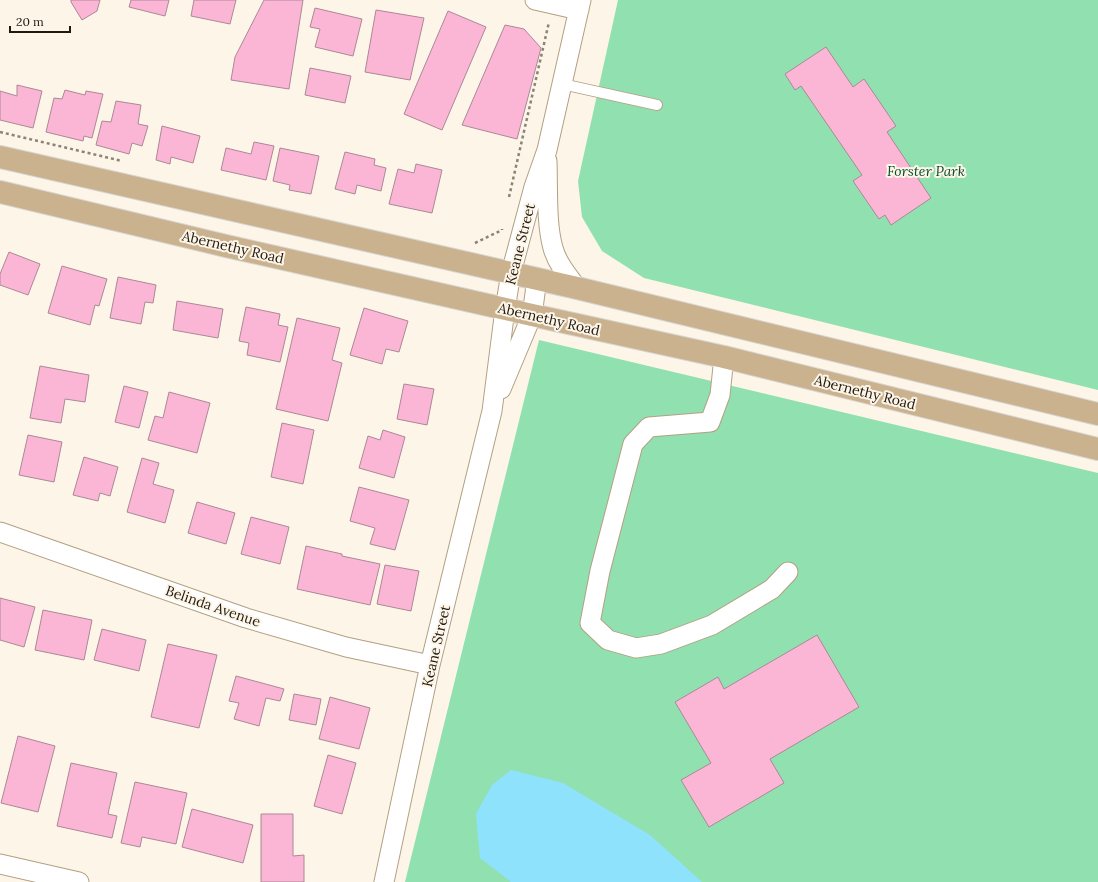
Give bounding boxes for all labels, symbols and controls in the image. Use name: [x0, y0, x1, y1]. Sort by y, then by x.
scale bar: [10, 8, 70, 34]
text: 20 m: [16, 14, 44, 29]
park label: Forster Park: [887, 162, 965, 180]
street label: Keane Street: [501, 201, 539, 287]
street label: Abernethy Road: [179, 226, 286, 267]
street label: Abernethy Road: [495, 298, 602, 339]
street label: Abernethy Road: [811, 370, 918, 413]
street label: Belinda Avenue: [163, 581, 263, 631]
street label: Keane Street: [418, 603, 454, 689]

